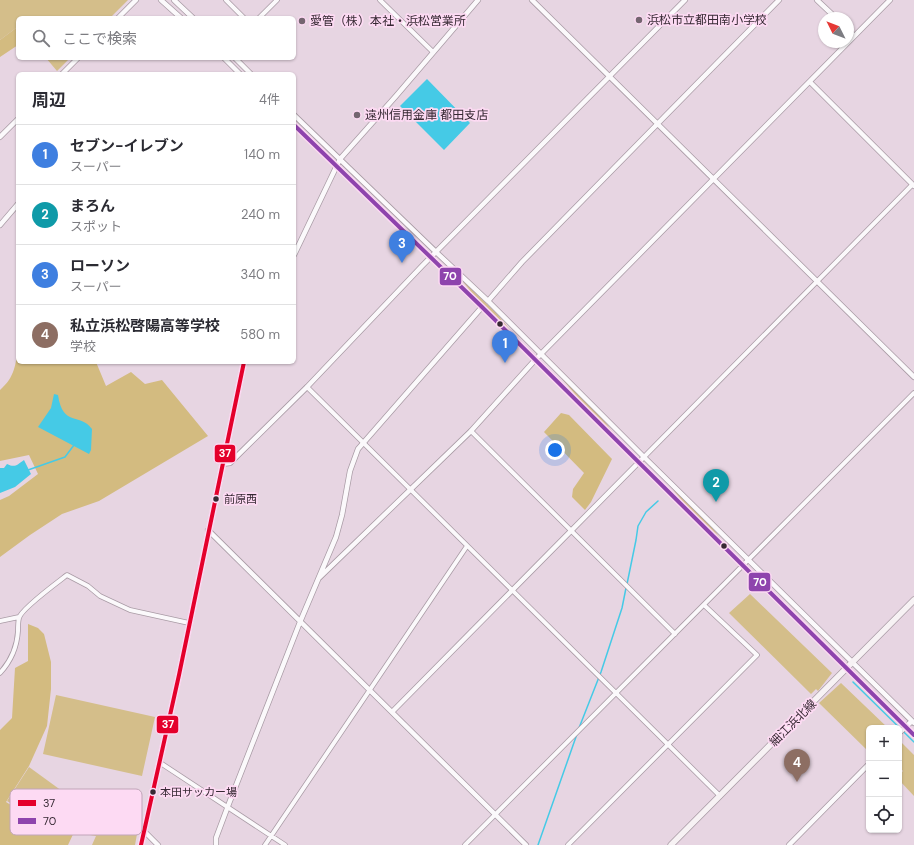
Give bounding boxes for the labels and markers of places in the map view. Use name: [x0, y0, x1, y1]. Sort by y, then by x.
place label: 浜松市立都田南小学校: [647, 12, 767, 28]
place label: 愛管（株）本社・浜松営業所: [310, 13, 466, 29]
marker: 浜松市立都田南小学校: [634, 15, 644, 25]
marker: 愛管（株）本社・浜松営業所: [297, 16, 307, 26]
place label: 遠州信用金庫 都田支店: [365, 107, 488, 123]
marker: 遠州信用金庫 都田支店: [352, 110, 362, 120]
pin: 3: [389, 230, 415, 263]
unlabelled marker: [495, 319, 505, 329]
pin: 1: [492, 330, 518, 363]
pin: 2: [703, 469, 729, 502]
place label: 前原西: [224, 492, 257, 506]
marker: 前原西: [211, 494, 221, 504]
unlabelled marker: [719, 541, 729, 551]
pin: 4: [784, 749, 810, 782]
place label: 本田サッカー場: [160, 785, 237, 799]
marker: 本田サッカー場: [148, 787, 158, 797]

